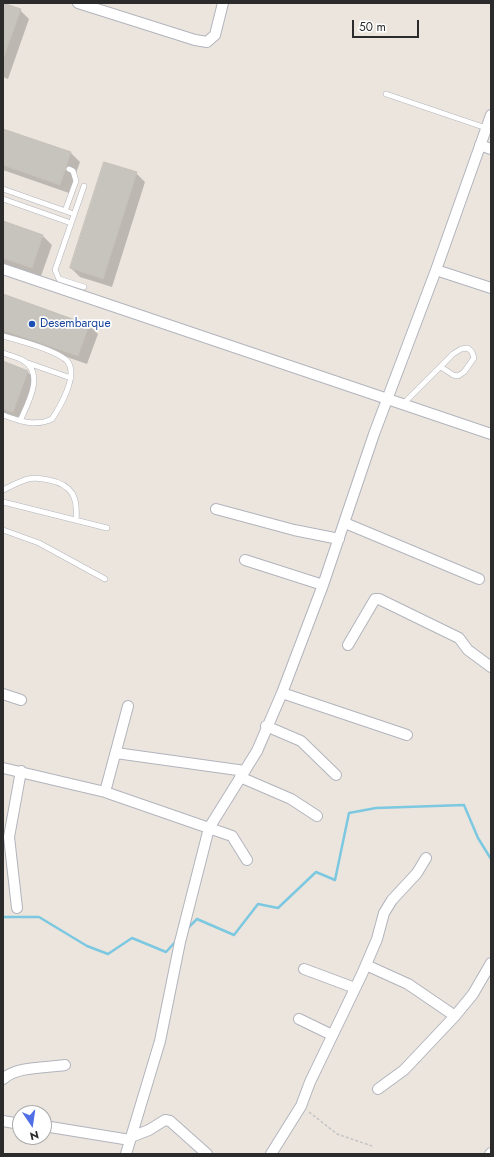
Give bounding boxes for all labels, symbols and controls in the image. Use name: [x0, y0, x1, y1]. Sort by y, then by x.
scale bar: [354, 12, 421, 38]
text: 50 m: [359, 18, 386, 36]
place label: Desembarque: [40, 317, 111, 331]
marker: Desembarque: [27, 319, 37, 329]
north arrow: [12, 1105, 52, 1145]
text: N: [28, 1127, 41, 1144]

